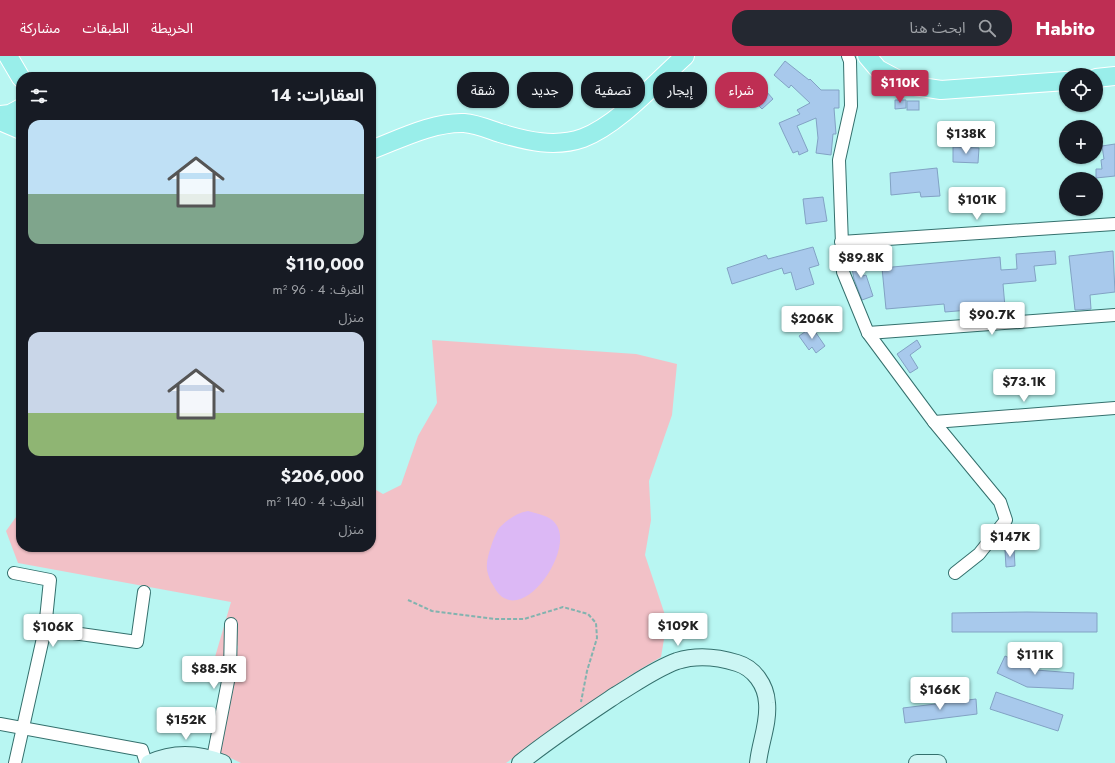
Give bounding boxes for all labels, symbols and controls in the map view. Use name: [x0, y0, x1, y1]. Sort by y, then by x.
search box: [732, 10, 1012, 46]
text: Habito: [1036, 15, 1095, 42]
text: ابحث هنا: [909, 17, 966, 39]
icon: search: [976, 17, 998, 39]
text: مشاركة: [20, 18, 60, 38]
text: الطبقات: [82, 18, 129, 38]
text: الخريطة: [151, 18, 193, 38]
map controls: [1059, 68, 1103, 216]
button: locate: [1059, 68, 1103, 112]
pin: $110K: [872, 70, 928, 104]
chip: شقة: [457, 72, 509, 108]
chip: جديد: [517, 72, 573, 108]
chip: تصفية: [581, 72, 645, 108]
chip: إيجار: [653, 72, 707, 108]
chip: شراء: [715, 72, 768, 108]
text: $110K: [880, 73, 920, 92]
text: العقارات: 14: [271, 83, 364, 107]
icon: filters: [28, 85, 50, 107]
button: +: [1059, 120, 1103, 164]
pin: $138K: [938, 121, 994, 155]
text: $138K: [946, 124, 986, 143]
icon: home: [160, 146, 232, 218]
button: −: [1059, 172, 1103, 216]
pin: $101K: [949, 187, 1005, 221]
text: $101K: [957, 190, 997, 209]
pin: $89.8K: [828, 245, 894, 279]
text: $89.8K: [838, 248, 884, 267]
text: $110,000: [286, 252, 364, 276]
text: الغرف: 4 · 96 m²: [273, 280, 364, 299]
pin: $90.7K: [959, 302, 1025, 336]
text: $90.7K: [969, 305, 1015, 324]
pin: $206K: [784, 306, 840, 340]
text: منزل: [339, 308, 364, 327]
text: $206K: [790, 309, 834, 328]
icon: home: [160, 358, 232, 430]
pin: $73.1K: [991, 369, 1057, 403]
text: $73.1K: [1002, 372, 1046, 391]
text: $206,000: [280, 464, 364, 488]
text: الغرف: 4 · 140 m²: [266, 492, 364, 511]
text: منزل: [339, 520, 364, 539]
pin: $147K: [982, 524, 1038, 558]
text: $147K: [990, 527, 1030, 546]
pin: $109K: [650, 613, 706, 647]
pin: $106K: [25, 614, 81, 648]
text: $109K: [657, 616, 699, 635]
text: $106K: [32, 617, 74, 636]
pin: $111K: [1007, 642, 1063, 676]
text: $111K: [1016, 645, 1054, 664]
pin: $88.5K: [181, 656, 247, 690]
text: $88.5K: [191, 659, 237, 678]
pin: $166K: [912, 677, 968, 711]
text: $166K: [919, 680, 961, 699]
pin: $152K: [158, 707, 214, 741]
text: $152K: [166, 710, 206, 729]

